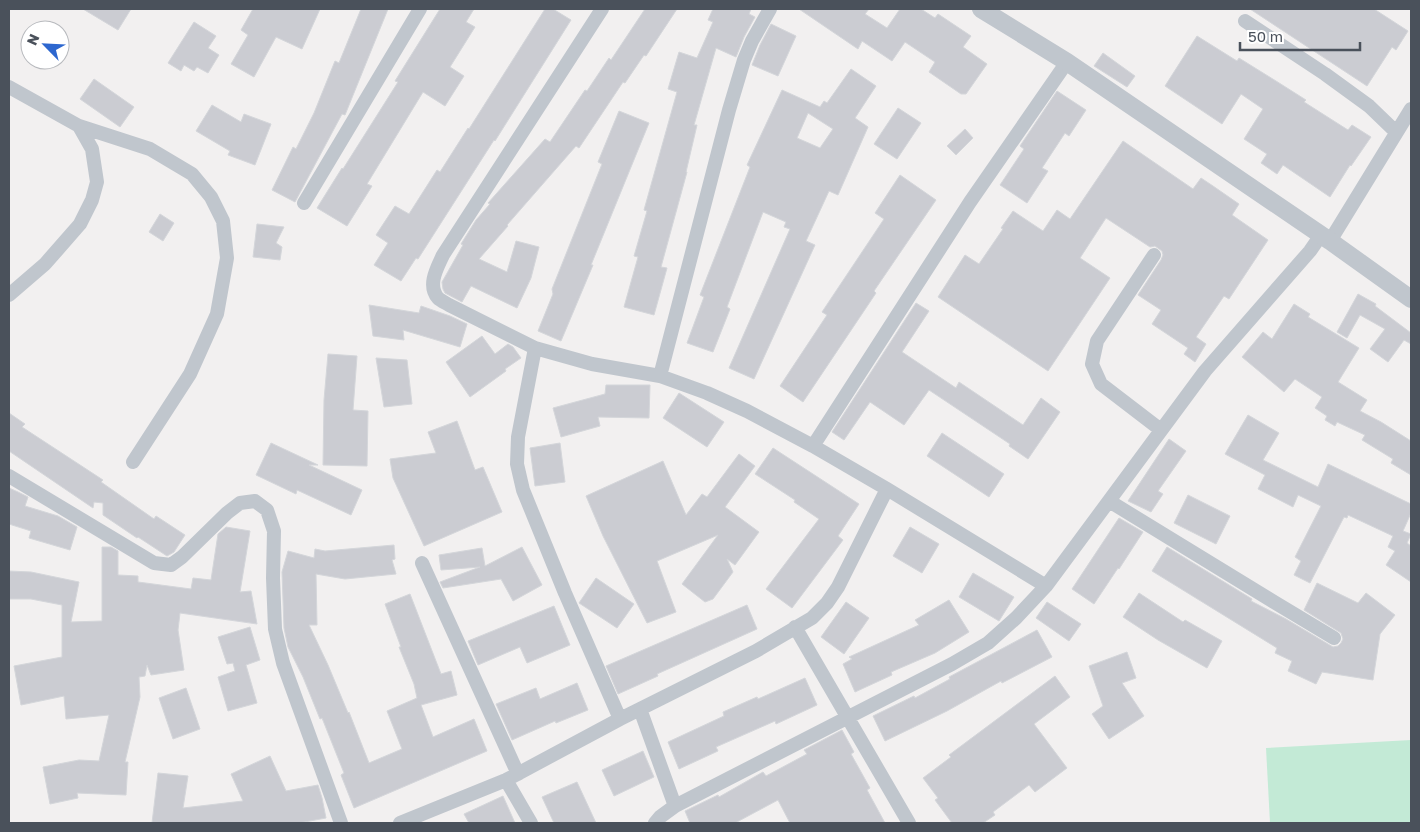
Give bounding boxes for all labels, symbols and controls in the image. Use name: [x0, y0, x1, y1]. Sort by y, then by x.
north arrow: [20, 20, 70, 70]
scale bar: [1240, 20, 1360, 52]
text: 50 m: [1248, 27, 1283, 45]
text: N: [23, 31, 43, 48]

